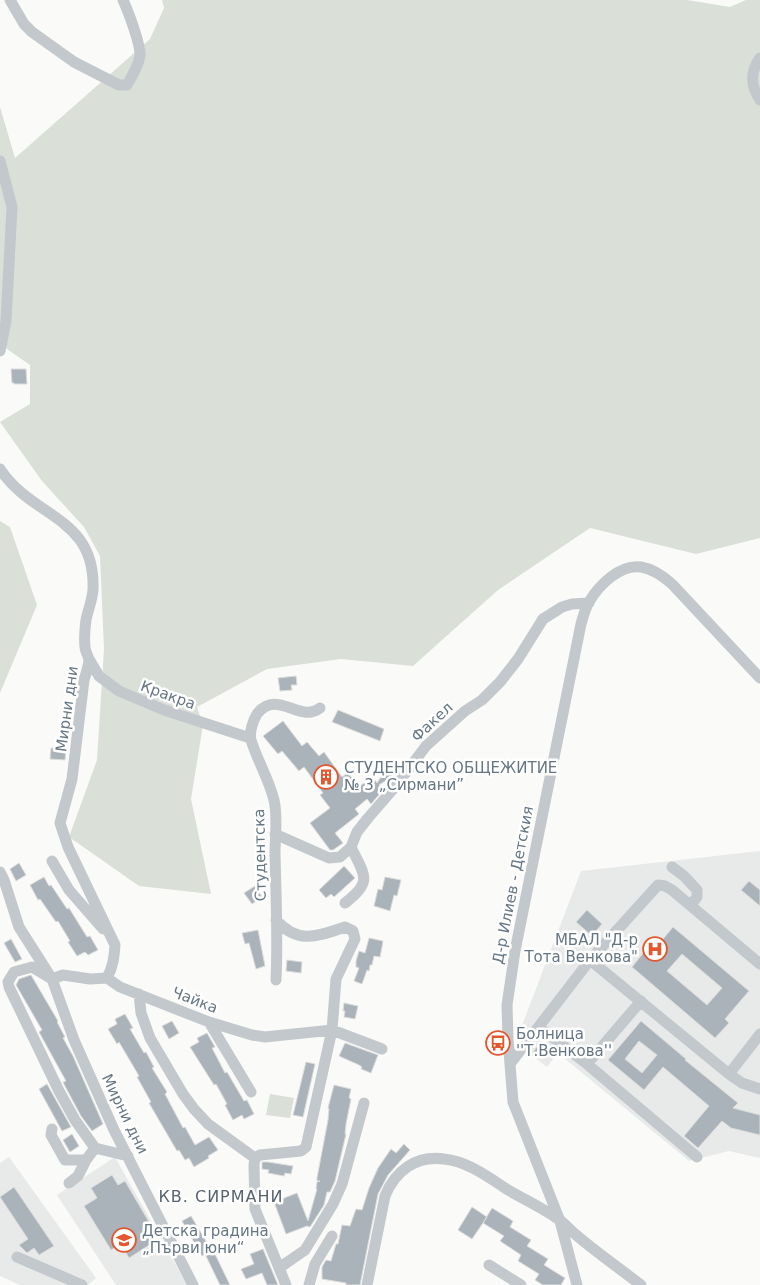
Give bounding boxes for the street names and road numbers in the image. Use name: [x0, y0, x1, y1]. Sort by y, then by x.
street label: Мирни дни: [52, 665, 82, 753]
street label: Кракра: [138, 677, 198, 713]
street label: Факел: [408, 698, 456, 746]
street label: Д-р Илиев - Детския: [489, 804, 537, 966]
street label: Студентска: [250, 808, 270, 902]
street label: Чайка: [170, 983, 220, 1017]
street label: Мирни дни: [98, 1071, 152, 1157]

